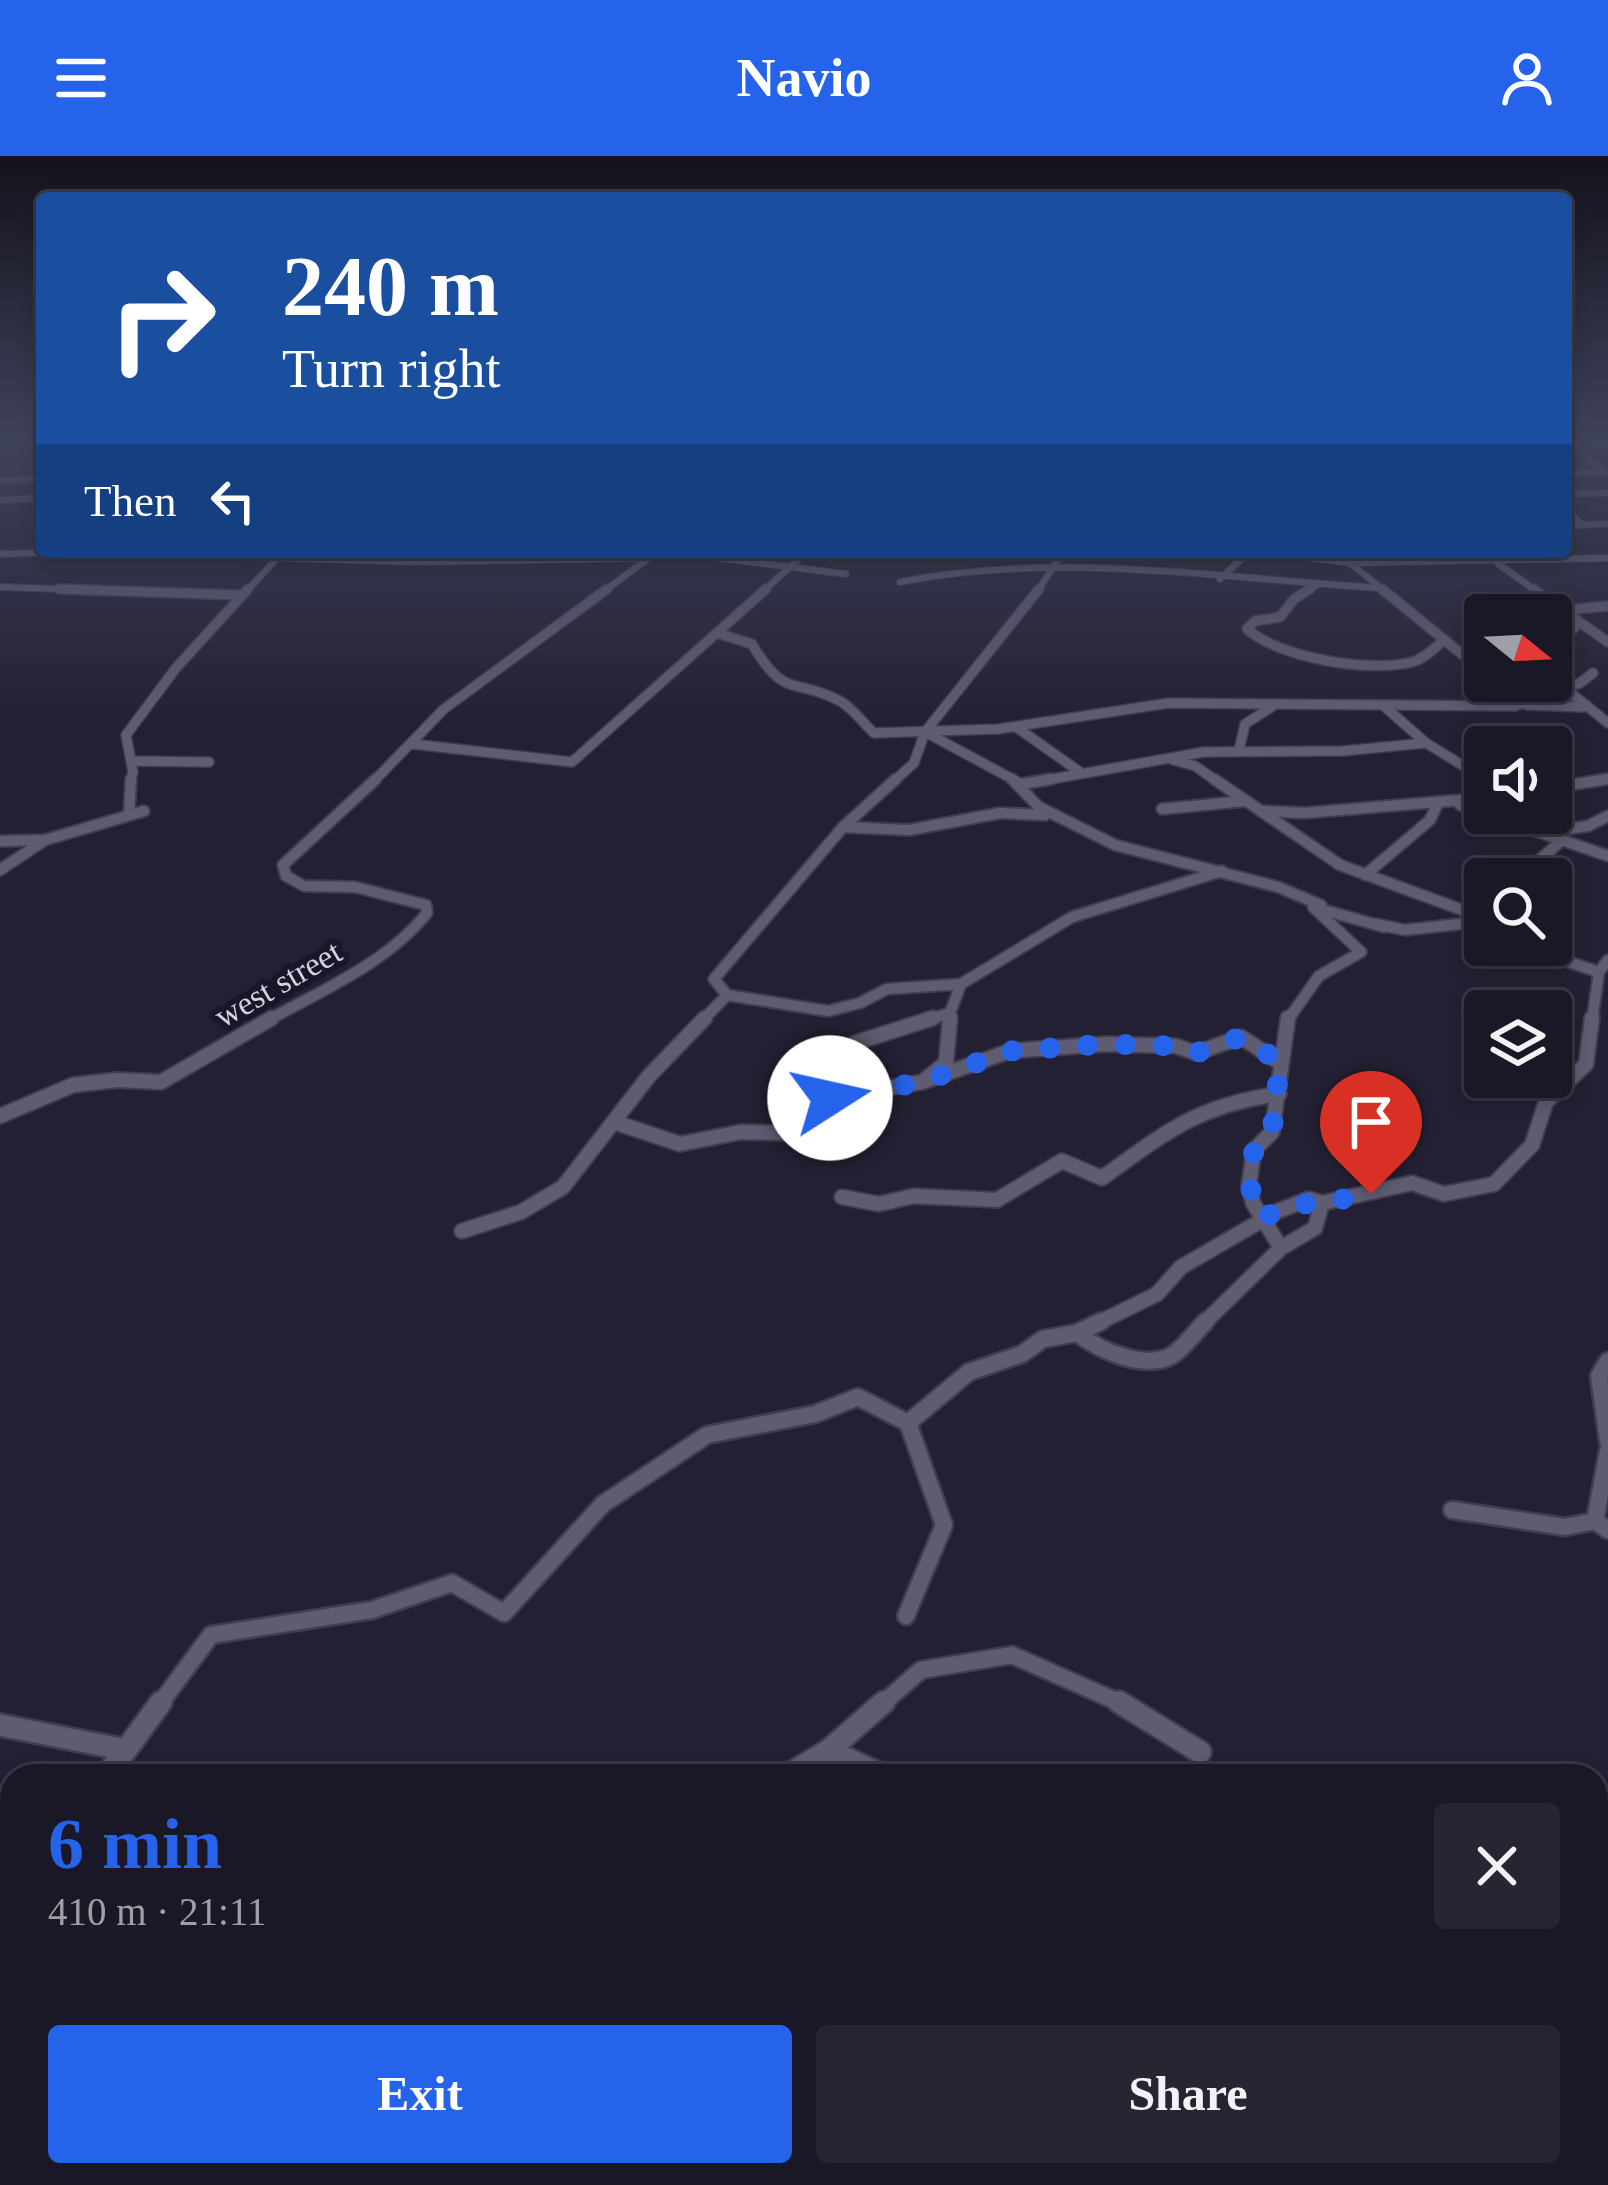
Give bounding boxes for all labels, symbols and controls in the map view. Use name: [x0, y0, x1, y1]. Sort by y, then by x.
icon: menu: [48, 45, 114, 111]
icon: person: [1494, 45, 1560, 111]
text: Navio: [737, 48, 872, 108]
icon: right: [84, 240, 240, 396]
text: 240 m: [282, 240, 499, 333]
text: Turn right: [282, 339, 501, 399]
icon: left: [200, 468, 266, 534]
text: Then: [84, 476, 176, 526]
north arrow: [1464, 594, 1572, 702]
map controls: [1464, 594, 1572, 1098]
button: sound: [1464, 726, 1572, 834]
button: search: [1464, 858, 1572, 966]
street label: west street: [208, 933, 348, 1035]
button: layers: [1464, 990, 1572, 1098]
position arrow: [767, 1035, 893, 1161]
pin: [1320, 1071, 1422, 1194]
icon: arrive: [1338, 1089, 1404, 1155]
button: close: [1434, 1803, 1560, 1929]
text: 6 min: [48, 1804, 222, 1884]
text: 410 m · 21:11: [48, 1890, 266, 1933]
button: Exit: [48, 2025, 792, 2163]
button: Share: [816, 2025, 1560, 2163]

